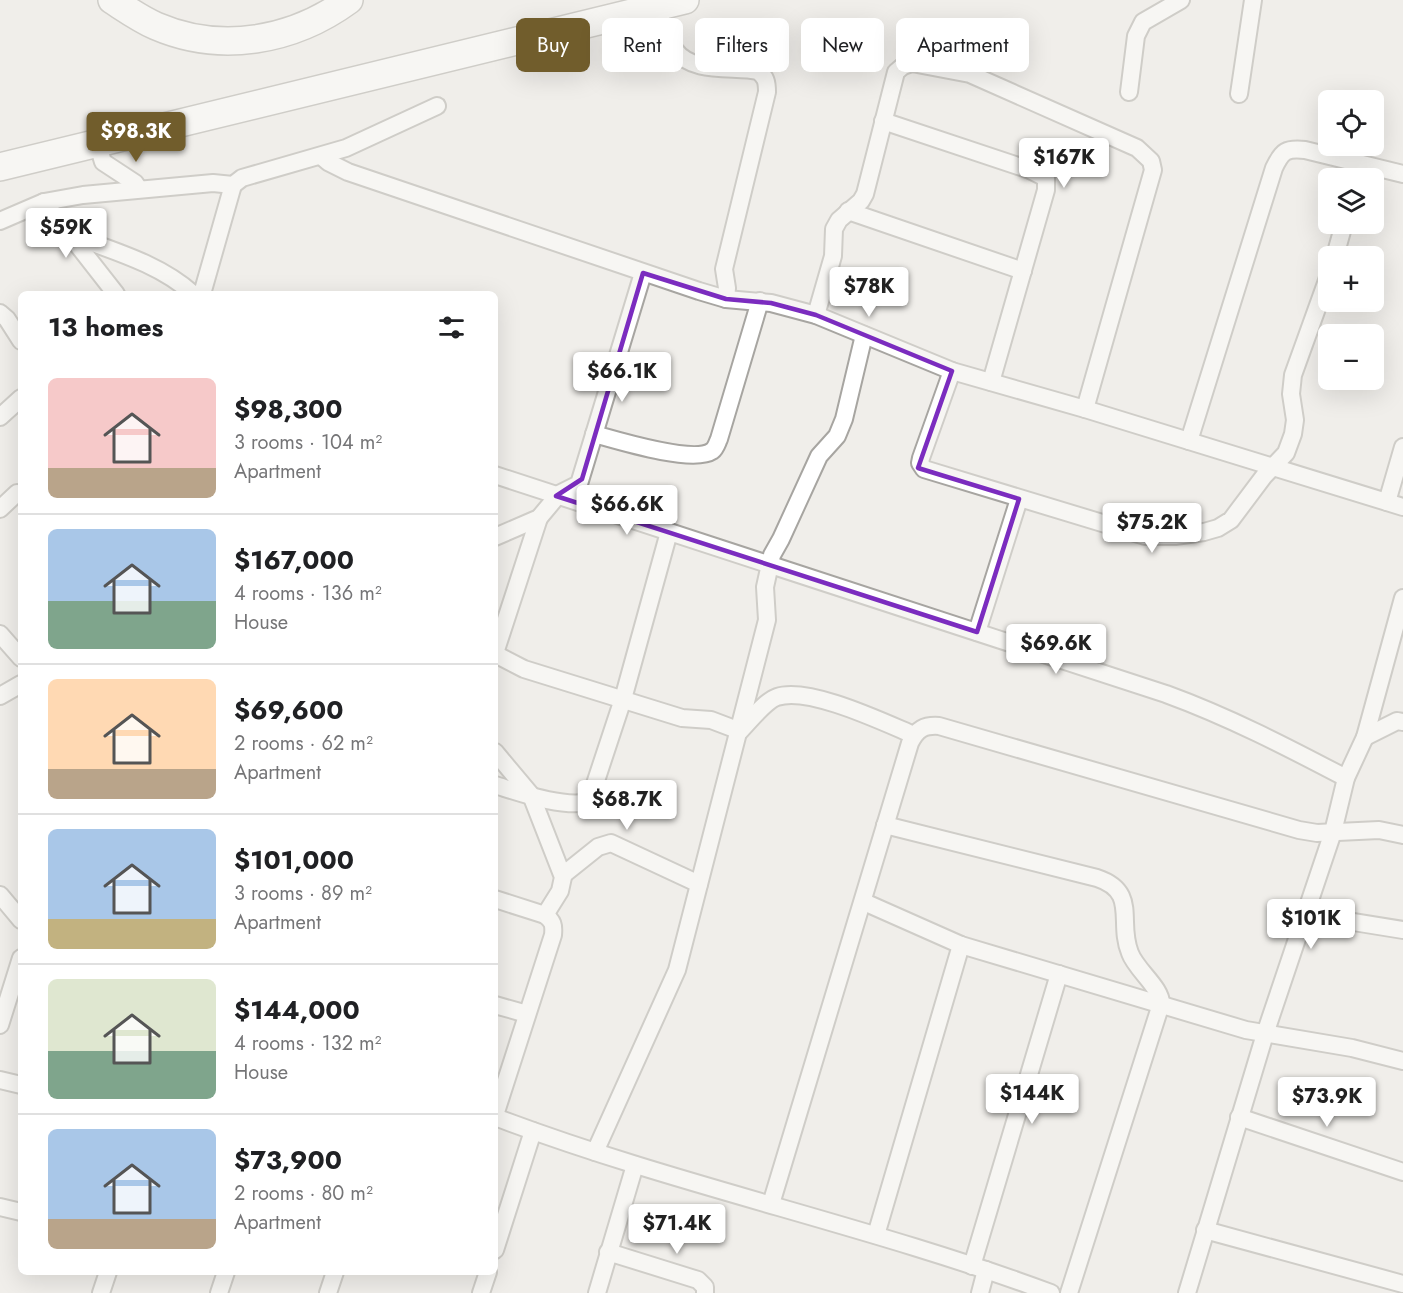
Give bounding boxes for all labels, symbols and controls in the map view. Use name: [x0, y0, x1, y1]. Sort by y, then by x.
chip: Buy: [516, 18, 590, 72]
chip: Rent: [602, 18, 683, 72]
chip: Filters: [695, 18, 789, 72]
chip: New: [801, 18, 884, 72]
chip: Apartment: [896, 18, 1029, 72]
map controls: [1318, 90, 1384, 390]
button: locate: [1318, 90, 1384, 156]
pin: $98.3K: [87, 112, 185, 163]
text: $98.3K: [101, 117, 171, 146]
pin: $167K: [1022, 138, 1106, 189]
text: $167K: [1033, 143, 1095, 172]
button: layers: [1318, 168, 1384, 234]
pin: $59K: [30, 208, 102, 259]
text: $59K: [40, 213, 92, 242]
button: +: [1318, 246, 1384, 312]
pin: $78K: [833, 267, 905, 318]
text: $78K: [843, 272, 895, 301]
text: 13 homes: [48, 308, 163, 346]
icon: filters: [435, 311, 468, 344]
button: −: [1318, 324, 1384, 390]
pin: $66.1K: [573, 352, 671, 403]
text: $66.1K: [587, 357, 657, 386]
text: $98,300: [234, 390, 342, 428]
icon: home: [96, 402, 168, 474]
text: 3 rooms · 104 m²: [234, 428, 382, 457]
text: Apartment: [234, 457, 321, 486]
pin: $66.6K: [578, 485, 676, 536]
text: $66.6K: [591, 490, 664, 519]
pin: $75.2K: [1103, 503, 1201, 554]
text: $75.2K: [1117, 508, 1187, 537]
text: $167,000: [234, 541, 354, 579]
icon: home: [96, 553, 168, 625]
text: 4 rooms · 136 m²: [234, 579, 382, 608]
text: House: [234, 608, 288, 637]
pin: $69.6K: [1007, 624, 1105, 675]
text: $69.6K: [1020, 629, 1092, 658]
text: $69,600: [234, 691, 343, 729]
icon: home: [96, 703, 168, 775]
text: 2 rooms · 62 m²: [234, 729, 373, 758]
text: Apartment: [234, 758, 321, 787]
pin: $68.7K: [578, 780, 676, 831]
text: $68.7K: [592, 785, 662, 814]
text: $101,000: [234, 841, 354, 879]
icon: home: [96, 853, 168, 925]
text: 3 rooms · 89 m²: [234, 879, 372, 908]
pin: $101K: [1269, 899, 1353, 950]
text: $101K: [1281, 904, 1341, 933]
text: Apartment: [234, 908, 321, 937]
text: $144,000: [234, 991, 360, 1029]
icon: home: [96, 1003, 168, 1075]
text: 4 rooms · 132 m²: [234, 1029, 382, 1058]
text: House: [234, 1058, 288, 1087]
pin: $144K: [990, 1074, 1074, 1125]
pin: $73.9K: [1278, 1077, 1376, 1128]
text: $144K: [1000, 1079, 1064, 1108]
text: $73.9K: [1292, 1082, 1362, 1111]
text: $73,900: [234, 1141, 342, 1179]
icon: home: [96, 1153, 168, 1225]
text: 2 rooms · 80 m²: [234, 1179, 373, 1208]
pin: $71.4K: [628, 1204, 726, 1255]
text: Apartment: [234, 1208, 321, 1237]
text: $71.4K: [642, 1209, 712, 1238]

